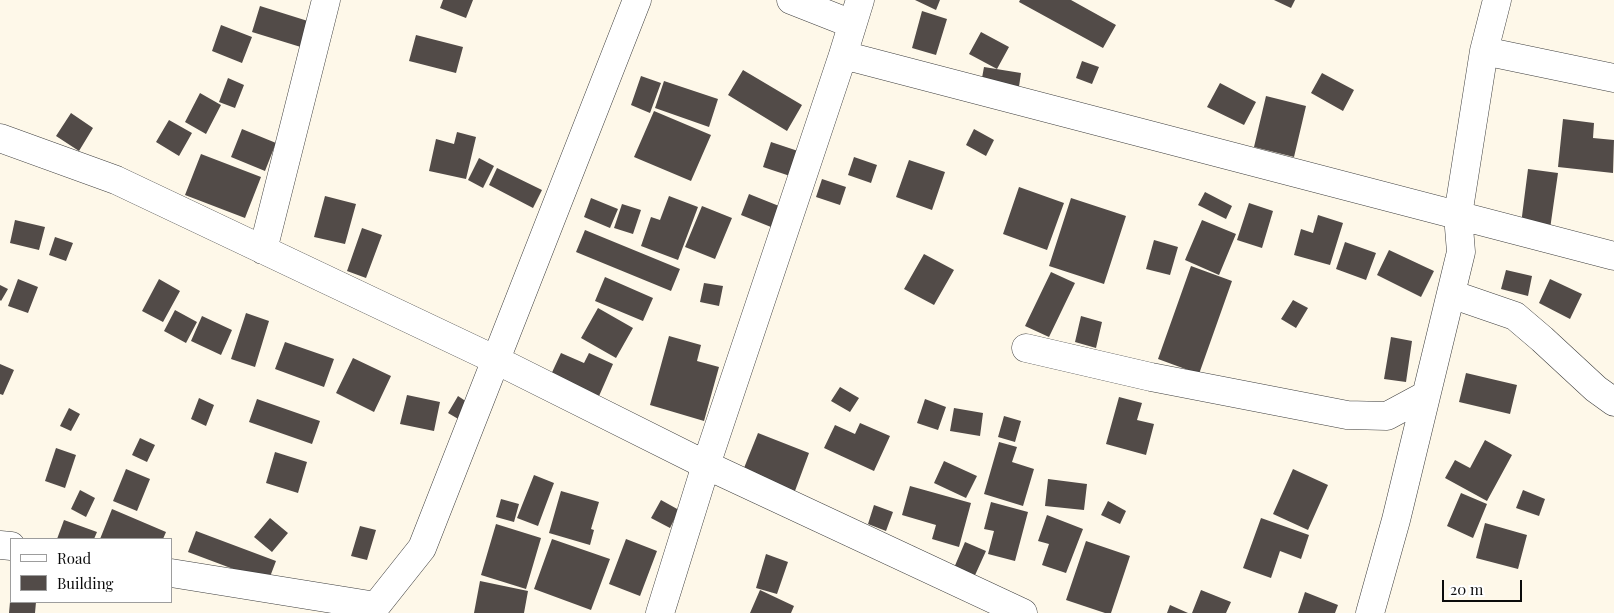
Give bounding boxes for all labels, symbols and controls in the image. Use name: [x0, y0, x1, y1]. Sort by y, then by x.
legend: [10, 538, 172, 603]
text: Road: [57, 548, 91, 568]
scale bar: [1444, 570, 1524, 602]
text: Building: [57, 573, 113, 593]
text: 20 m: [1450, 579, 1483, 599]

